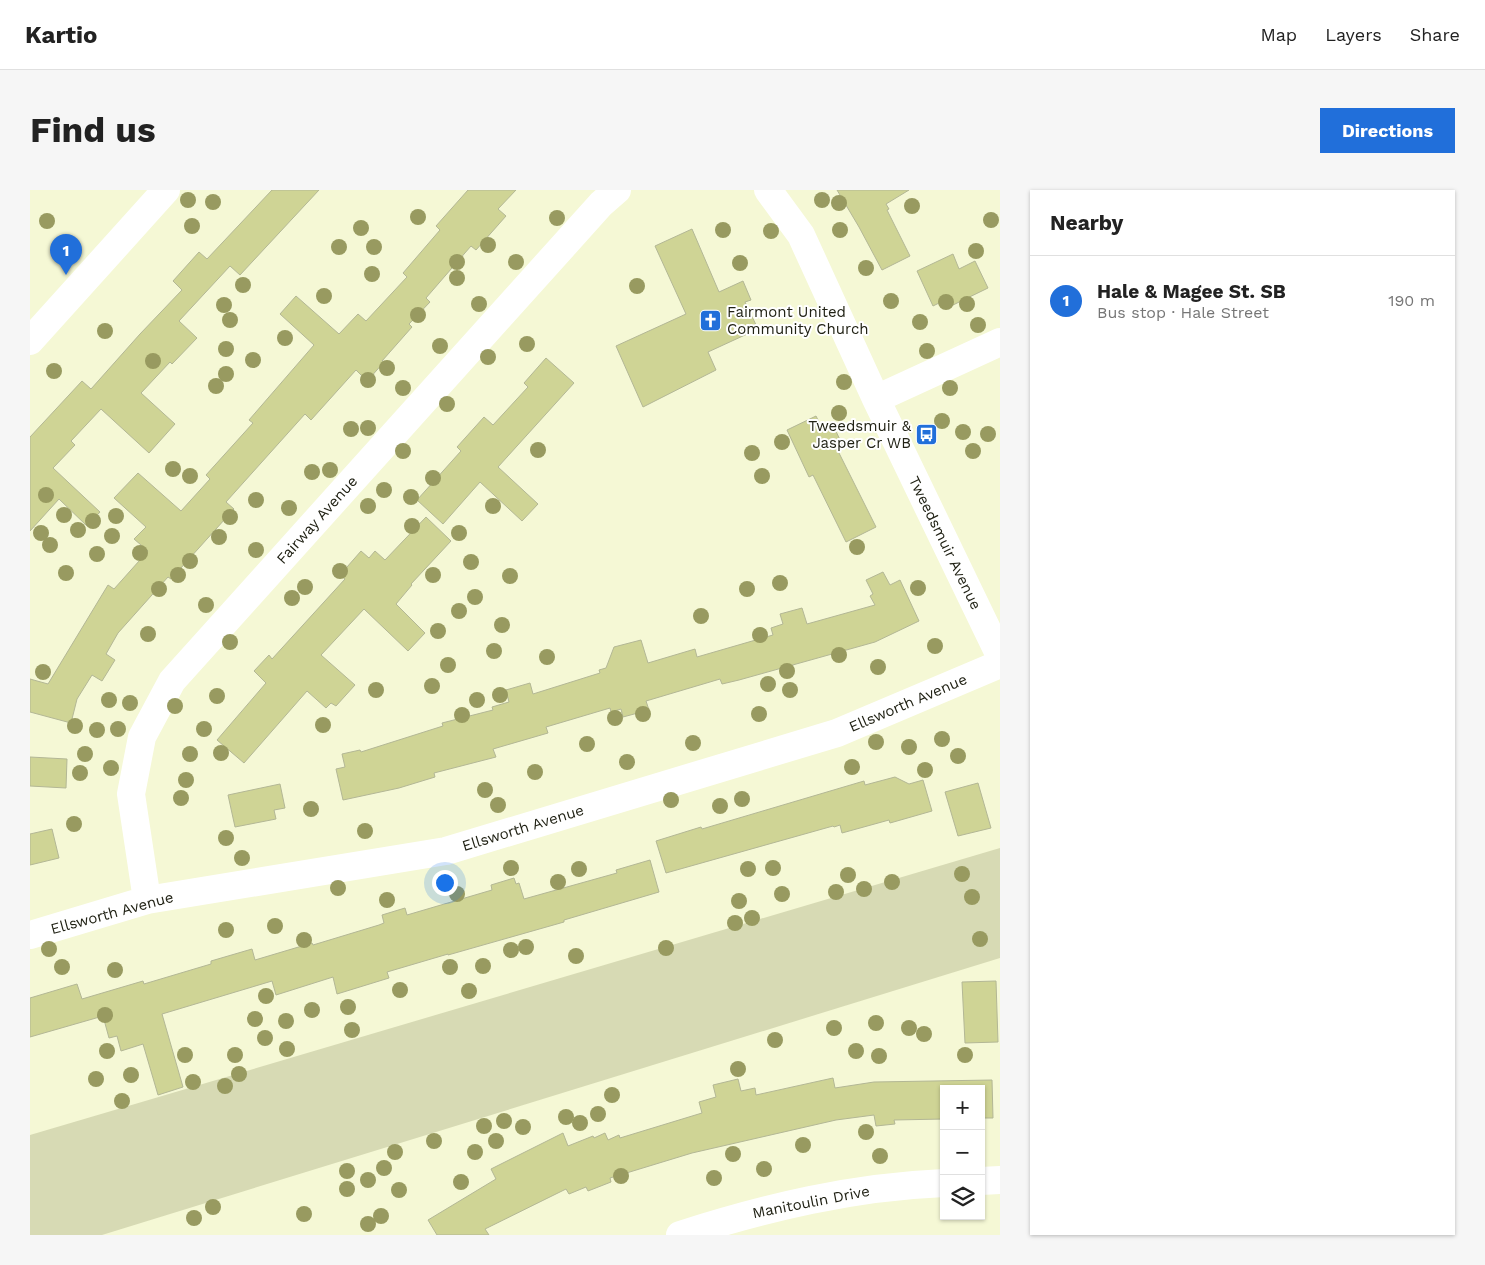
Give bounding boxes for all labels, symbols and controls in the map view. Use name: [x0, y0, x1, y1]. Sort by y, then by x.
text: Kartio: [25, 21, 97, 49]
text: Map: [1260, 24, 1297, 45]
text: Layers: [1325, 24, 1382, 45]
text: Share: [1410, 24, 1460, 45]
button: Directions: [1320, 108, 1455, 153]
text: Find us: [30, 109, 156, 151]
text: Nearby: [1050, 210, 1123, 235]
pin: 1: [50, 234, 82, 275]
text: Hale & Magee St. SB: [1097, 280, 1286, 303]
text: 1: [1063, 291, 1069, 310]
text: 190 m: [1388, 291, 1435, 310]
place label: Fairmont United Community Church: [727, 303, 869, 338]
text: Bus stop · Hale Street: [1097, 303, 1269, 322]
church icon: Fairmont United Community Church: [699, 309, 723, 333]
place label: Tweedsmuir & Jasper Cr WB: [808, 417, 912, 452]
bus stop icon: Tweedsmuir & Jasper Cr WB: [915, 423, 939, 447]
street label: Fairway Avenue: [273, 472, 361, 568]
street label: Tweedsmuir Avenue: [905, 473, 985, 613]
street label: Ellsworth Avenue: [846, 670, 970, 736]
street label: Ellsworth Avenue: [460, 801, 586, 855]
your location: [432, 870, 458, 896]
street label: Ellsworth Avenue: [49, 888, 175, 938]
map controls: [940, 1085, 985, 1220]
button: +: [940, 1085, 985, 1130]
button: −: [940, 1130, 985, 1175]
button: layers: [940, 1175, 985, 1220]
street label: Manitoulin Drive: [751, 1182, 871, 1222]

